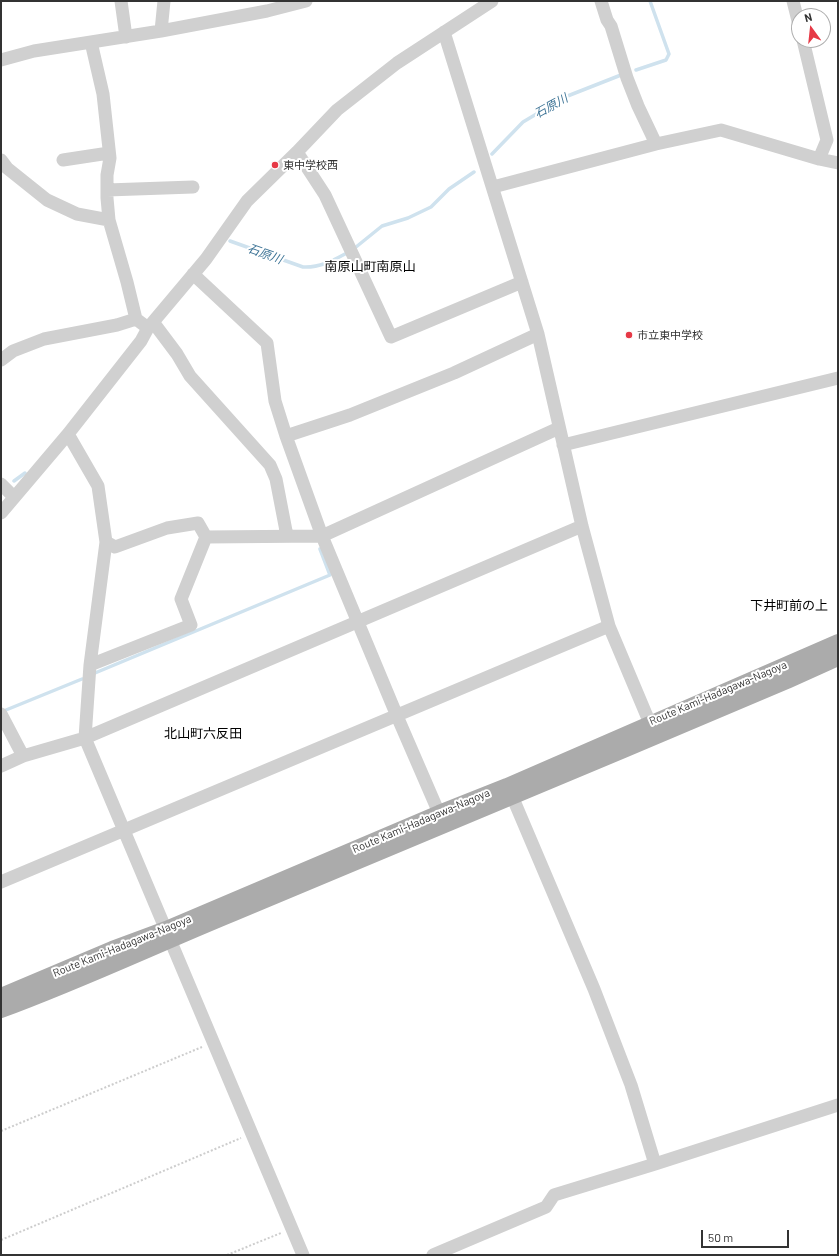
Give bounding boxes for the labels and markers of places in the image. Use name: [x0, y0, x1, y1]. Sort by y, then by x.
place label: 東中学校西: [283, 158, 338, 172]
marker: 東中学校西: [270, 160, 280, 170]
place label: 市立東中学校: [637, 328, 703, 342]
marker: 市立東中学校: [624, 330, 634, 340]

